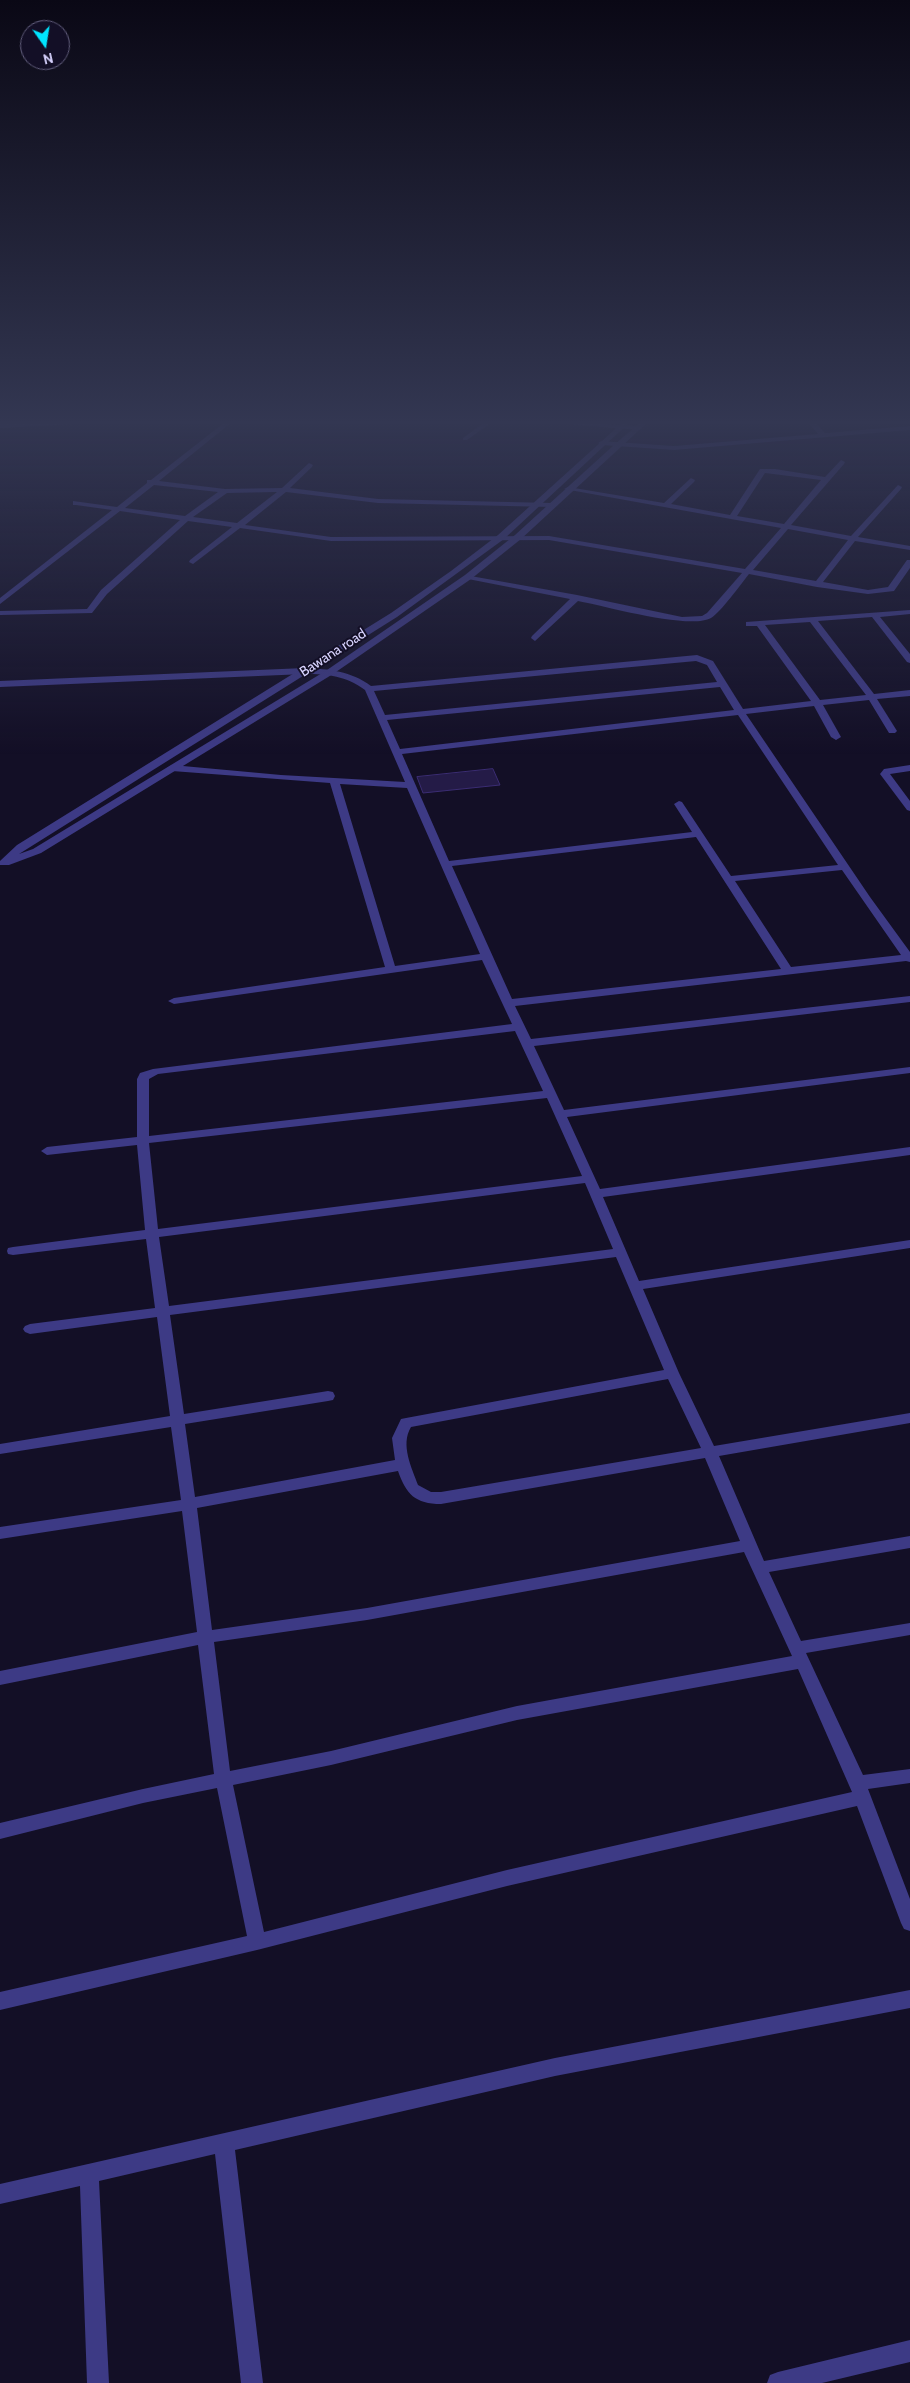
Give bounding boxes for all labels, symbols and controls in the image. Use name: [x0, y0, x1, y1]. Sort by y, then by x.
north arrow: [20, 20, 70, 70]
text: N: [41, 49, 55, 69]
street label: Bawana road: [297, 625, 369, 681]

